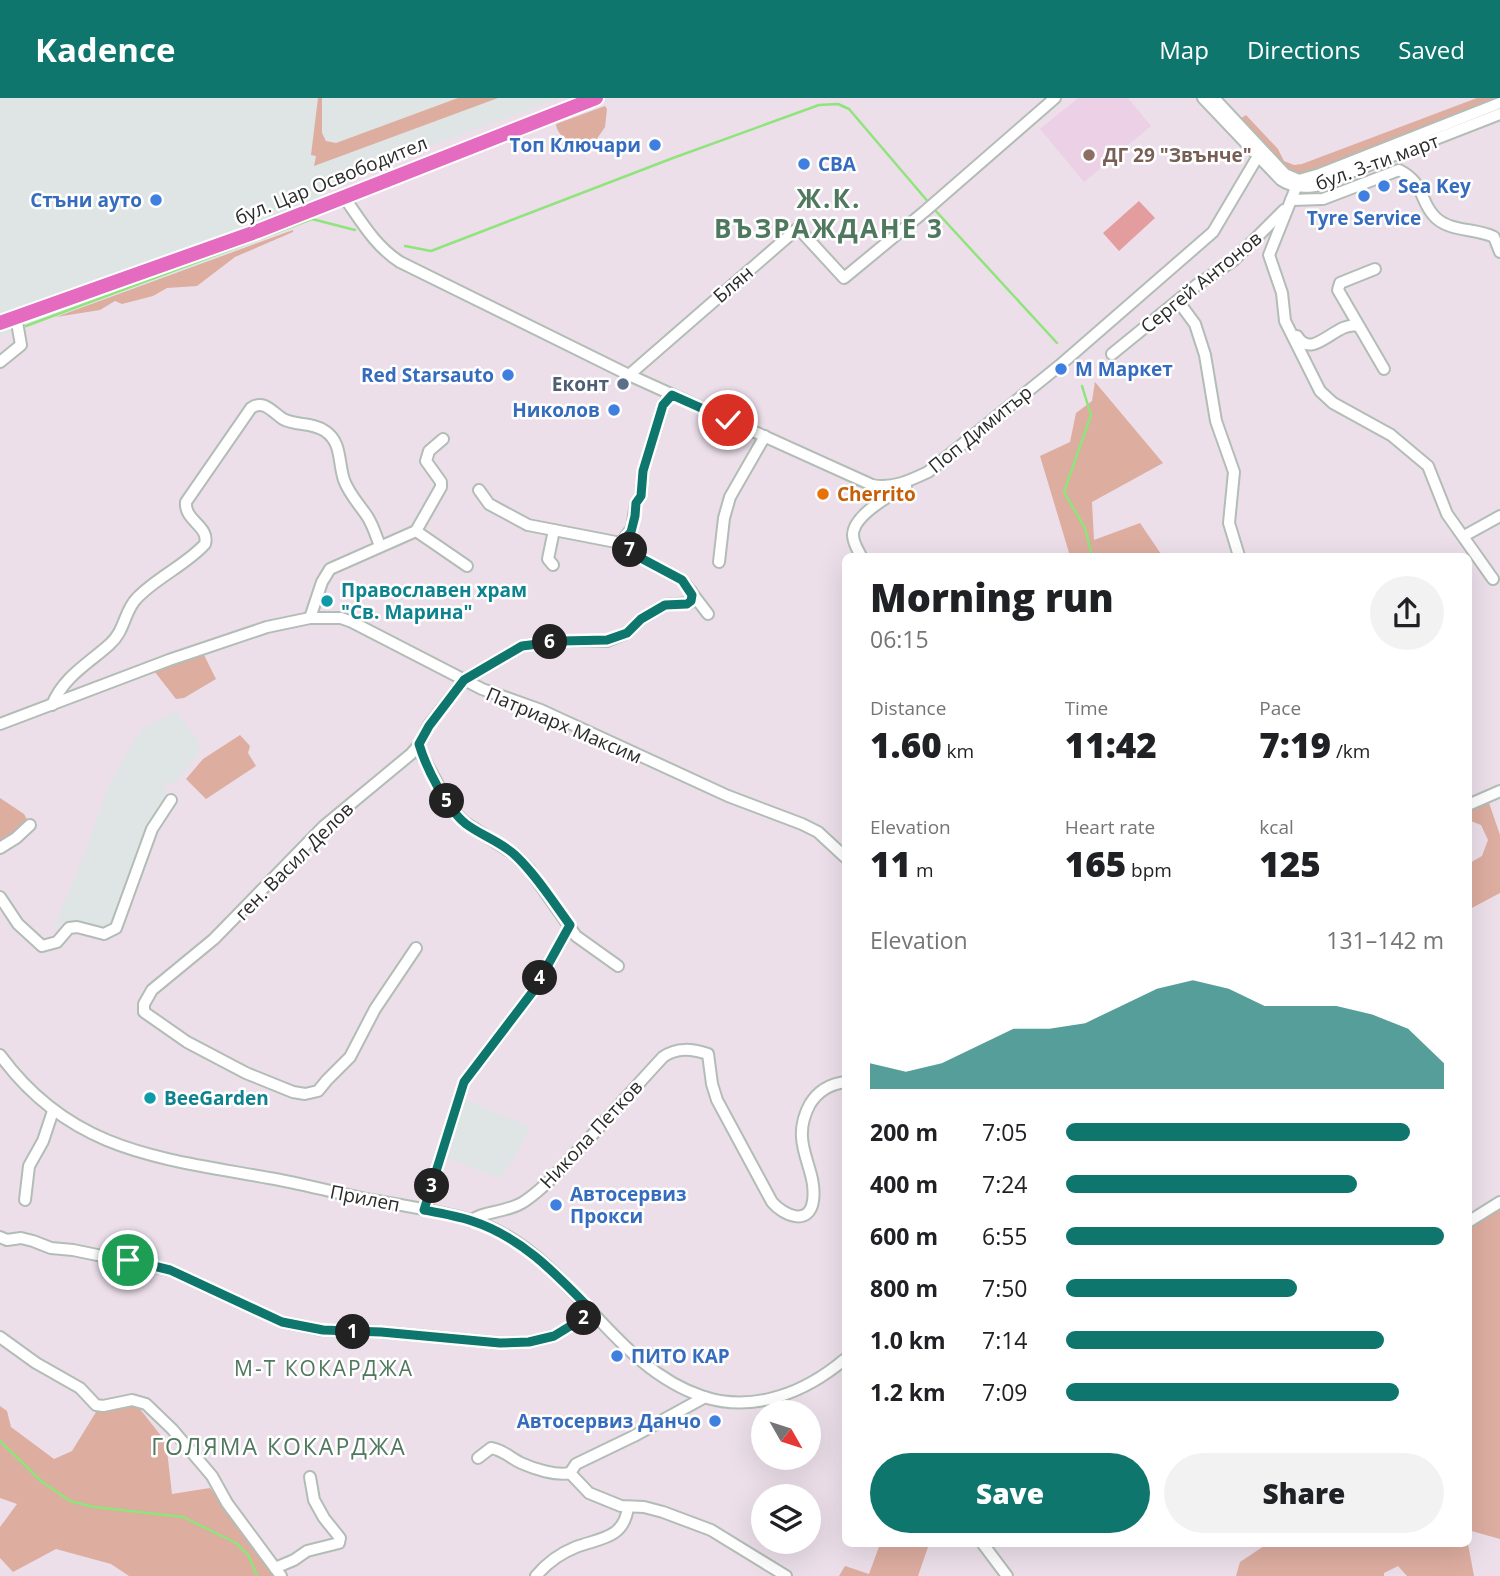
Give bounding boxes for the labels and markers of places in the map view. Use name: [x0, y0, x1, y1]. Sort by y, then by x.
place label: Топ Ключари: [510, 132, 641, 158]
marker: Топ Ключари: [647, 137, 663, 153]
place label: ДГ 29 "Звънче": [1103, 142, 1252, 168]
marker: ДГ 29 "Звънче": [1081, 147, 1097, 163]
place label: CBA: [818, 151, 857, 177]
marker: CBA: [796, 156, 812, 172]
place label: Sea Key: [1398, 173, 1471, 199]
marker: Sea Key: [1376, 178, 1392, 194]
place label: Стъни ауто: [30, 187, 142, 213]
marker: Tyre Service: [1356, 188, 1372, 204]
marker: Стъни ауто: [148, 192, 164, 208]
place label: Tyre Service: [1307, 205, 1421, 231]
place label: М Маркет: [1075, 356, 1173, 382]
marker: М Маркет: [1053, 361, 1069, 377]
place label: Red Starsauto: [361, 362, 494, 388]
marker: Red Starsauto: [500, 367, 516, 383]
place label: Еконт: [552, 371, 609, 397]
marker: Еконт: [615, 376, 631, 392]
pin: [698, 390, 758, 450]
place label: Николов: [512, 397, 600, 423]
marker: Николов: [606, 402, 622, 418]
place label: Cherrito: [837, 481, 916, 507]
marker: Cherrito: [815, 486, 831, 502]
pin: 7: [612, 532, 648, 568]
place label: Православен храм "Св. Марина": [341, 577, 527, 625]
marker: Православен храм "Св. Марина": [319, 593, 335, 609]
pin: 6: [532, 624, 568, 660]
pin: 5: [430, 784, 464, 818]
pin: 4: [522, 960, 558, 996]
place label: BeeGarden: [164, 1085, 269, 1111]
marker: BeeGarden: [142, 1090, 158, 1106]
pin: 3: [414, 1168, 450, 1204]
place label: Автосервиз Прокси: [570, 1181, 687, 1229]
marker: Автосервиз Прокси: [548, 1197, 564, 1213]
pin: [98, 1230, 158, 1290]
pin: 2: [566, 1300, 602, 1336]
pin: 1: [336, 1314, 370, 1350]
place label: ПИТО КАР: [631, 1343, 730, 1369]
marker: ПИТО КАР: [609, 1348, 625, 1364]
place label: Автосервиз Данчо: [517, 1408, 701, 1434]
marker: Автосервиз Данчо: [707, 1413, 723, 1429]

